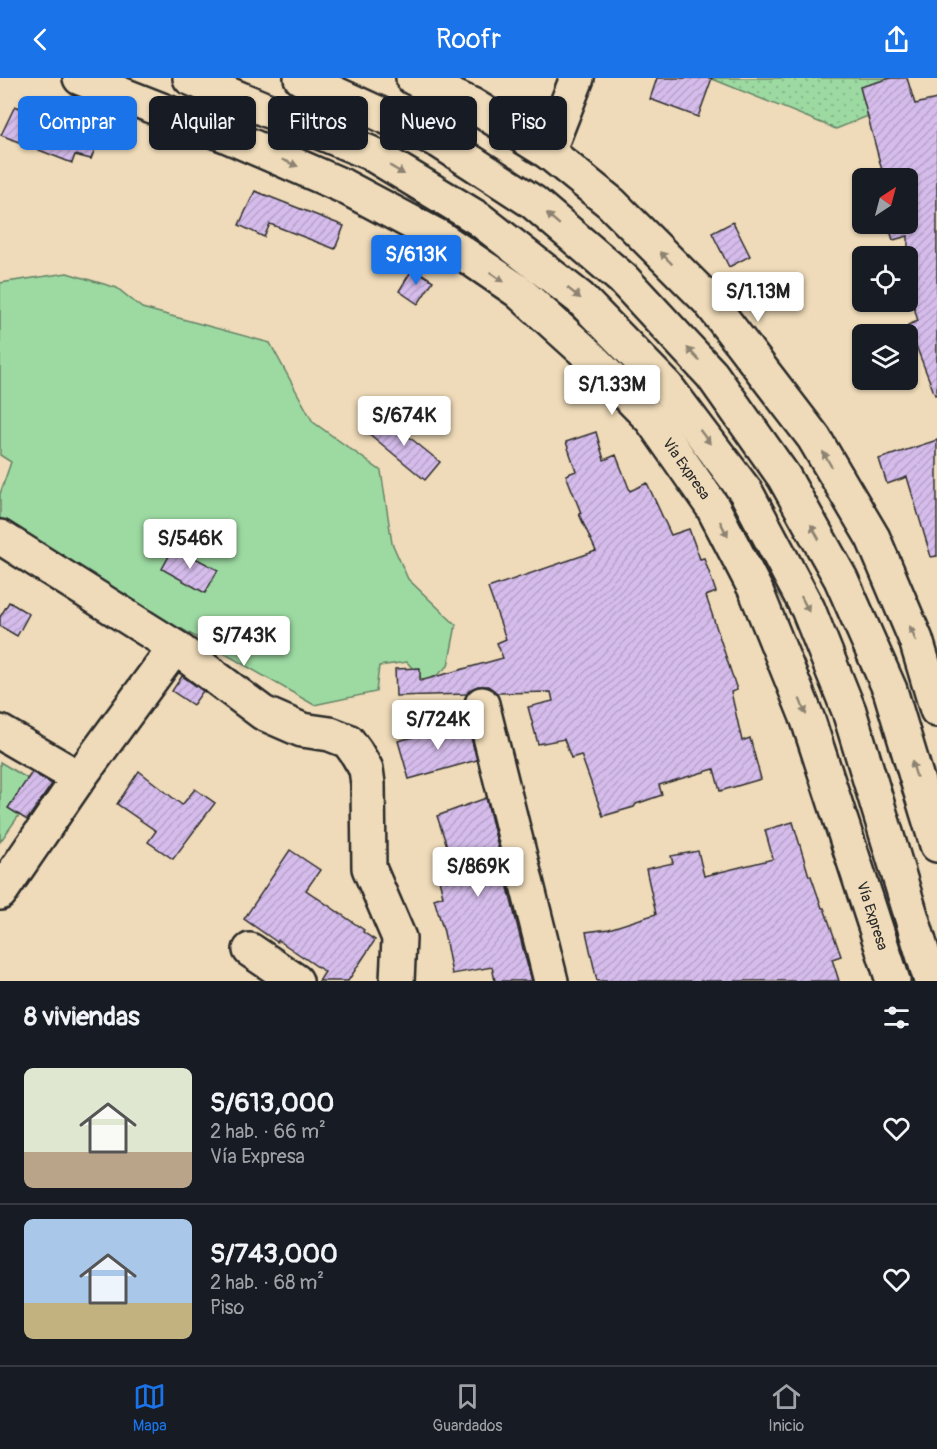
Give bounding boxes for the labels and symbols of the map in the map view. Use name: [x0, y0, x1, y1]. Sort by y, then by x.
one-way arrow: [282, 158, 300, 168]
one-way arrow: [389, 164, 405, 175]
north arrow: [852, 168, 918, 234]
one-way arrow: [546, 213, 561, 226]
pin: S/613K: [367, 235, 465, 286]
one-way arrow: [660, 252, 674, 266]
one-way arrow: [489, 271, 505, 283]
pin: S/1.13M: [703, 272, 813, 323]
one-way arrow: [566, 287, 581, 299]
one-way arrow: [686, 347, 700, 362]
pin: S/1.33M: [557, 365, 667, 416]
pin: S/674K: [355, 396, 453, 447]
one-way arrow: [698, 430, 710, 445]
street label: Vía Expresa: [658, 434, 714, 504]
one-way arrow: [822, 451, 832, 468]
pin: S/546K: [141, 519, 239, 570]
one-way arrow: [719, 521, 729, 538]
one-way arrow: [810, 523, 820, 540]
one-way arrow: [800, 595, 810, 612]
pin: S/743K: [195, 616, 293, 667]
one-way arrow: [908, 625, 917, 643]
one-way arrow: [798, 699, 808, 717]
pin: S/724K: [389, 700, 487, 751]
one-way arrow: [909, 760, 918, 778]
pin: S/869K: [429, 847, 527, 898]
street label: Vía Expresa: [852, 879, 892, 953]

